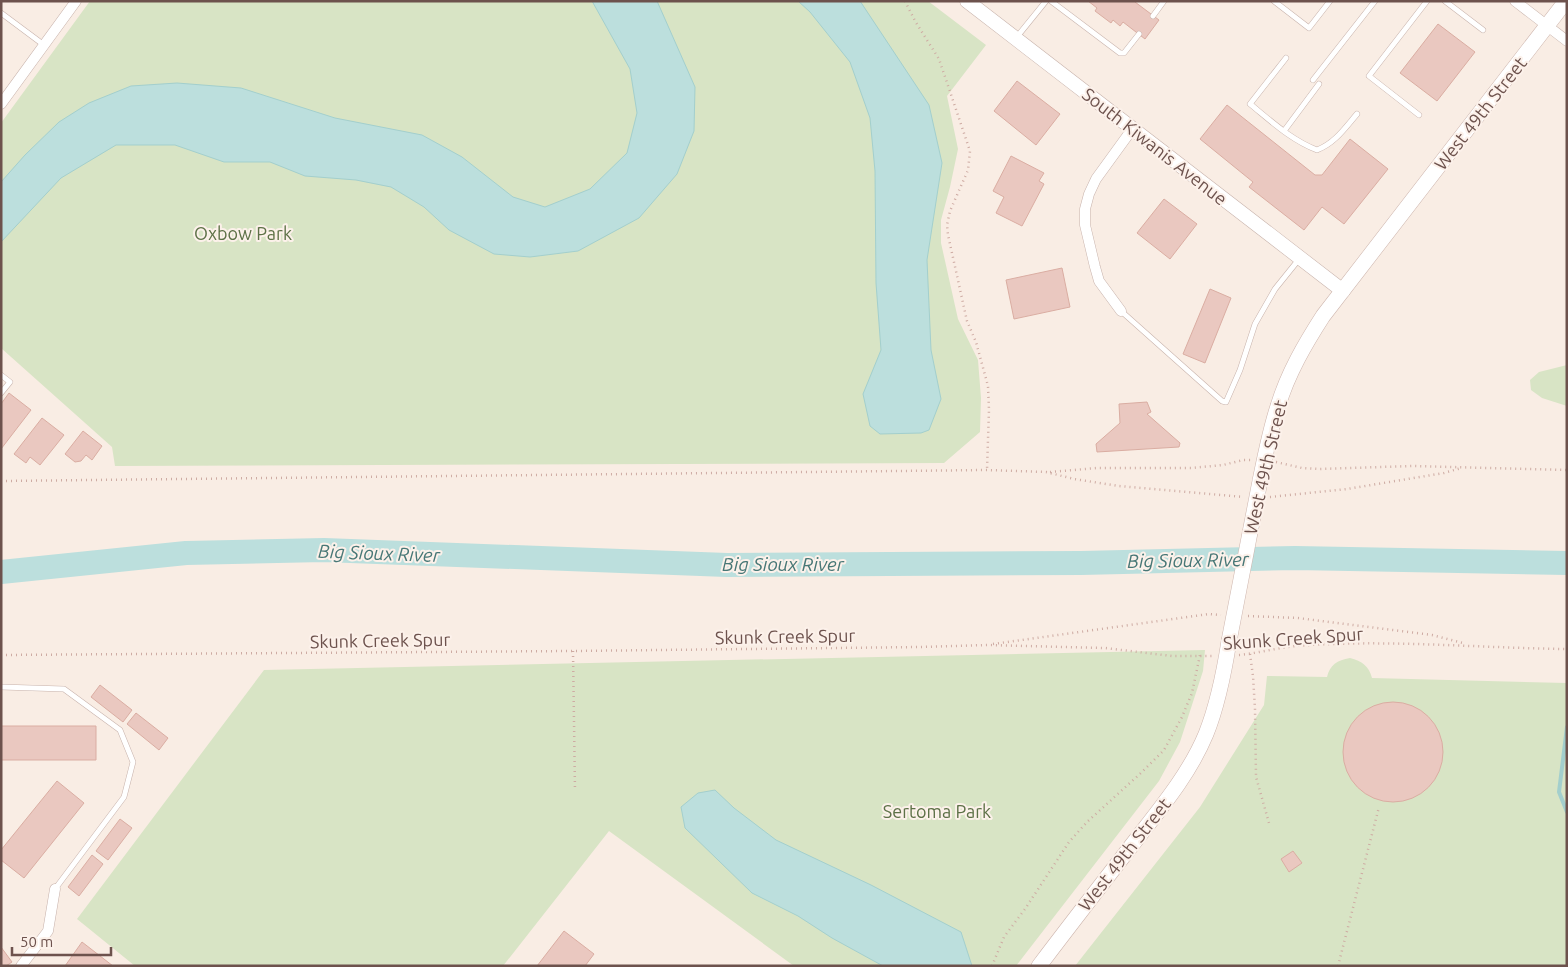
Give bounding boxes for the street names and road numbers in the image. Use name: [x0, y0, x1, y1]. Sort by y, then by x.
street label: West 49th Street: [1430, 53, 1530, 173]
street label: South Kiwanis Avenue: [1079, 83, 1231, 209]
street label: West 49th Street: [1240, 398, 1290, 536]
street label: Skunk Creek Spur: [1222, 623, 1364, 653]
street label: Skunk Creek Spur: [715, 625, 855, 647]
street label: Skunk Creek Spur: [310, 629, 450, 651]
street label: West 49th Street: [1074, 794, 1174, 914]

